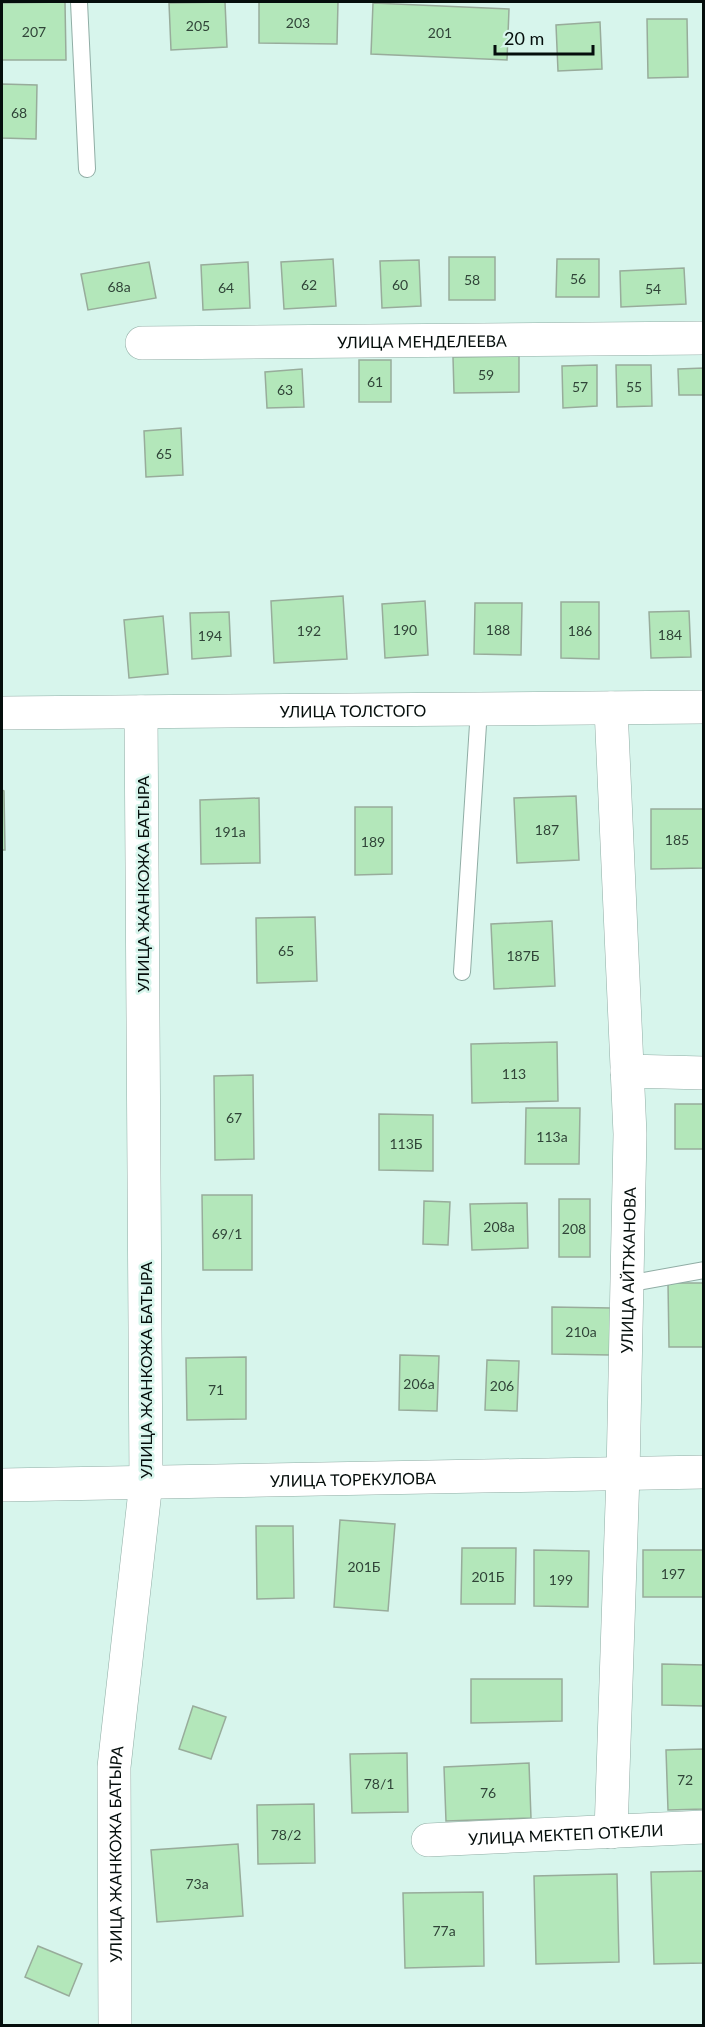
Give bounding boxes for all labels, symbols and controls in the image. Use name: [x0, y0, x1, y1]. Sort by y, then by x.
house number: 203: [286, 14, 310, 31]
house number: 205: [186, 17, 210, 34]
scale bar: [495, 18, 592, 56]
house number: 207: [22, 23, 46, 40]
house number: 201: [428, 24, 452, 41]
text: 20 m: [504, 27, 544, 49]
house number: 68: [11, 104, 27, 121]
house number: 56: [570, 270, 586, 287]
house number: 58: [464, 271, 480, 288]
house number: 62: [301, 276, 317, 293]
house number: 60: [392, 276, 408, 293]
house number: 68а: [107, 278, 131, 295]
house number: 64: [218, 279, 234, 296]
house number: 54: [645, 280, 661, 297]
street label: УЛИЦА МЕНДЕЛЕЕВА: [337, 330, 507, 351]
house number: 59: [478, 366, 494, 383]
house number: 61: [367, 373, 383, 390]
house number: 57: [572, 378, 588, 395]
house number: 55: [626, 378, 642, 395]
house number: 63: [277, 381, 293, 398]
house number: 65: [156, 445, 172, 462]
house number: 190: [393, 621, 417, 638]
house number: 188: [486, 621, 510, 638]
house number: 192: [297, 622, 321, 639]
house number: 186: [568, 622, 592, 639]
house number: 184: [658, 626, 682, 643]
house number: 194: [198, 627, 222, 644]
street label: УЛИЦА ТОЛСТОГО: [280, 700, 427, 720]
street label: УЛИЦА ЖАНКОЖА БАТЫРА: [133, 775, 152, 992]
house number: 187: [535, 821, 559, 838]
house number: 191а: [214, 823, 246, 840]
house number: 185: [665, 831, 689, 848]
house number: 189: [361, 833, 385, 850]
house number: 65: [278, 942, 294, 959]
house number: 187Б: [506, 947, 540, 964]
house number: 113: [502, 1065, 526, 1082]
house number: 67: [226, 1109, 242, 1126]
house number: 113а: [536, 1128, 568, 1145]
house number: 113Б: [389, 1135, 423, 1152]
street label: УЛИЦА АЙТЖАНОВА: [616, 1187, 638, 1354]
house number: 208а: [483, 1218, 515, 1235]
house number: 208: [562, 1220, 586, 1237]
house number: 69/1: [212, 1225, 242, 1242]
street label: УЛИЦА ЖАНКОЖА БАТЫРА: [136, 1261, 155, 1478]
house number: 210а: [565, 1323, 597, 1340]
house number: 206а: [403, 1375, 435, 1392]
house number: 206: [490, 1377, 514, 1394]
house number: 71: [208, 1381, 224, 1398]
street label: УЛИЦА ТОРЕКУЛОВА: [270, 1467, 436, 1490]
house number: 201Б: [347, 1558, 381, 1575]
house number: 197: [661, 1565, 685, 1582]
house number: 201Б: [471, 1568, 505, 1585]
house number: 199: [549, 1571, 573, 1588]
street label: УЛИЦА ЖАНКОЖА БАТЫРА: [104, 1744, 126, 1963]
house number: 72: [677, 1771, 693, 1788]
house number: 78/1: [364, 1775, 394, 1792]
house number: 76: [480, 1784, 496, 1801]
street label: УЛИЦА МЕКТЕП ОТКЕЛИ: [468, 1819, 664, 1848]
house number: 78/2: [271, 1826, 301, 1843]
house number: 73а: [185, 1875, 209, 1892]
house number: 77а: [432, 1922, 456, 1939]

